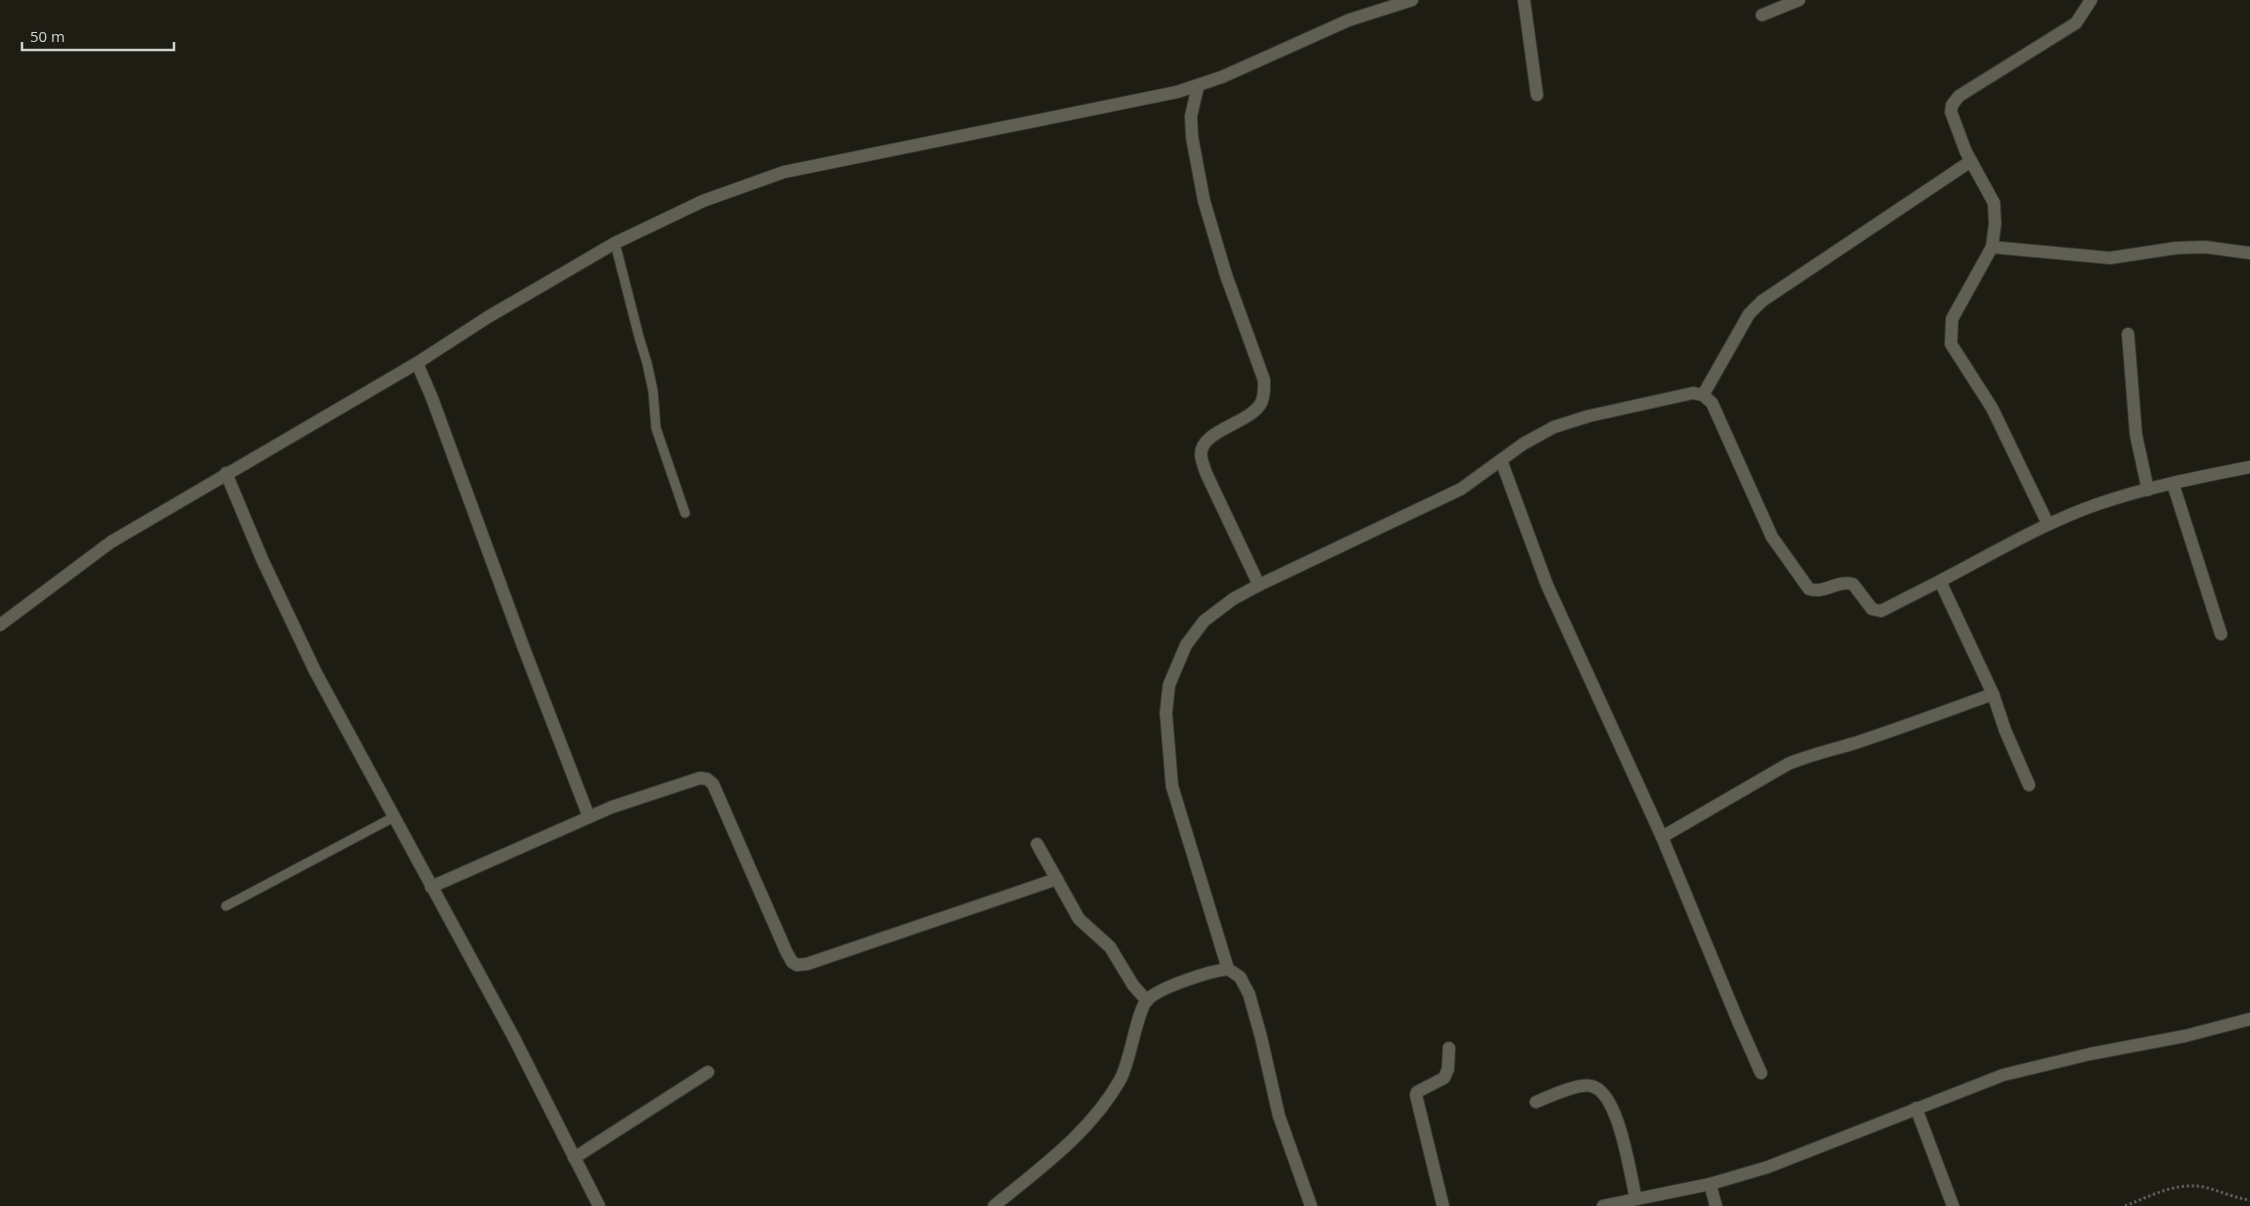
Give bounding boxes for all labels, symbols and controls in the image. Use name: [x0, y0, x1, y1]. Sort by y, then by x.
scale bar: [22, 20, 175, 52]
text: 50 m: [30, 26, 65, 46]

